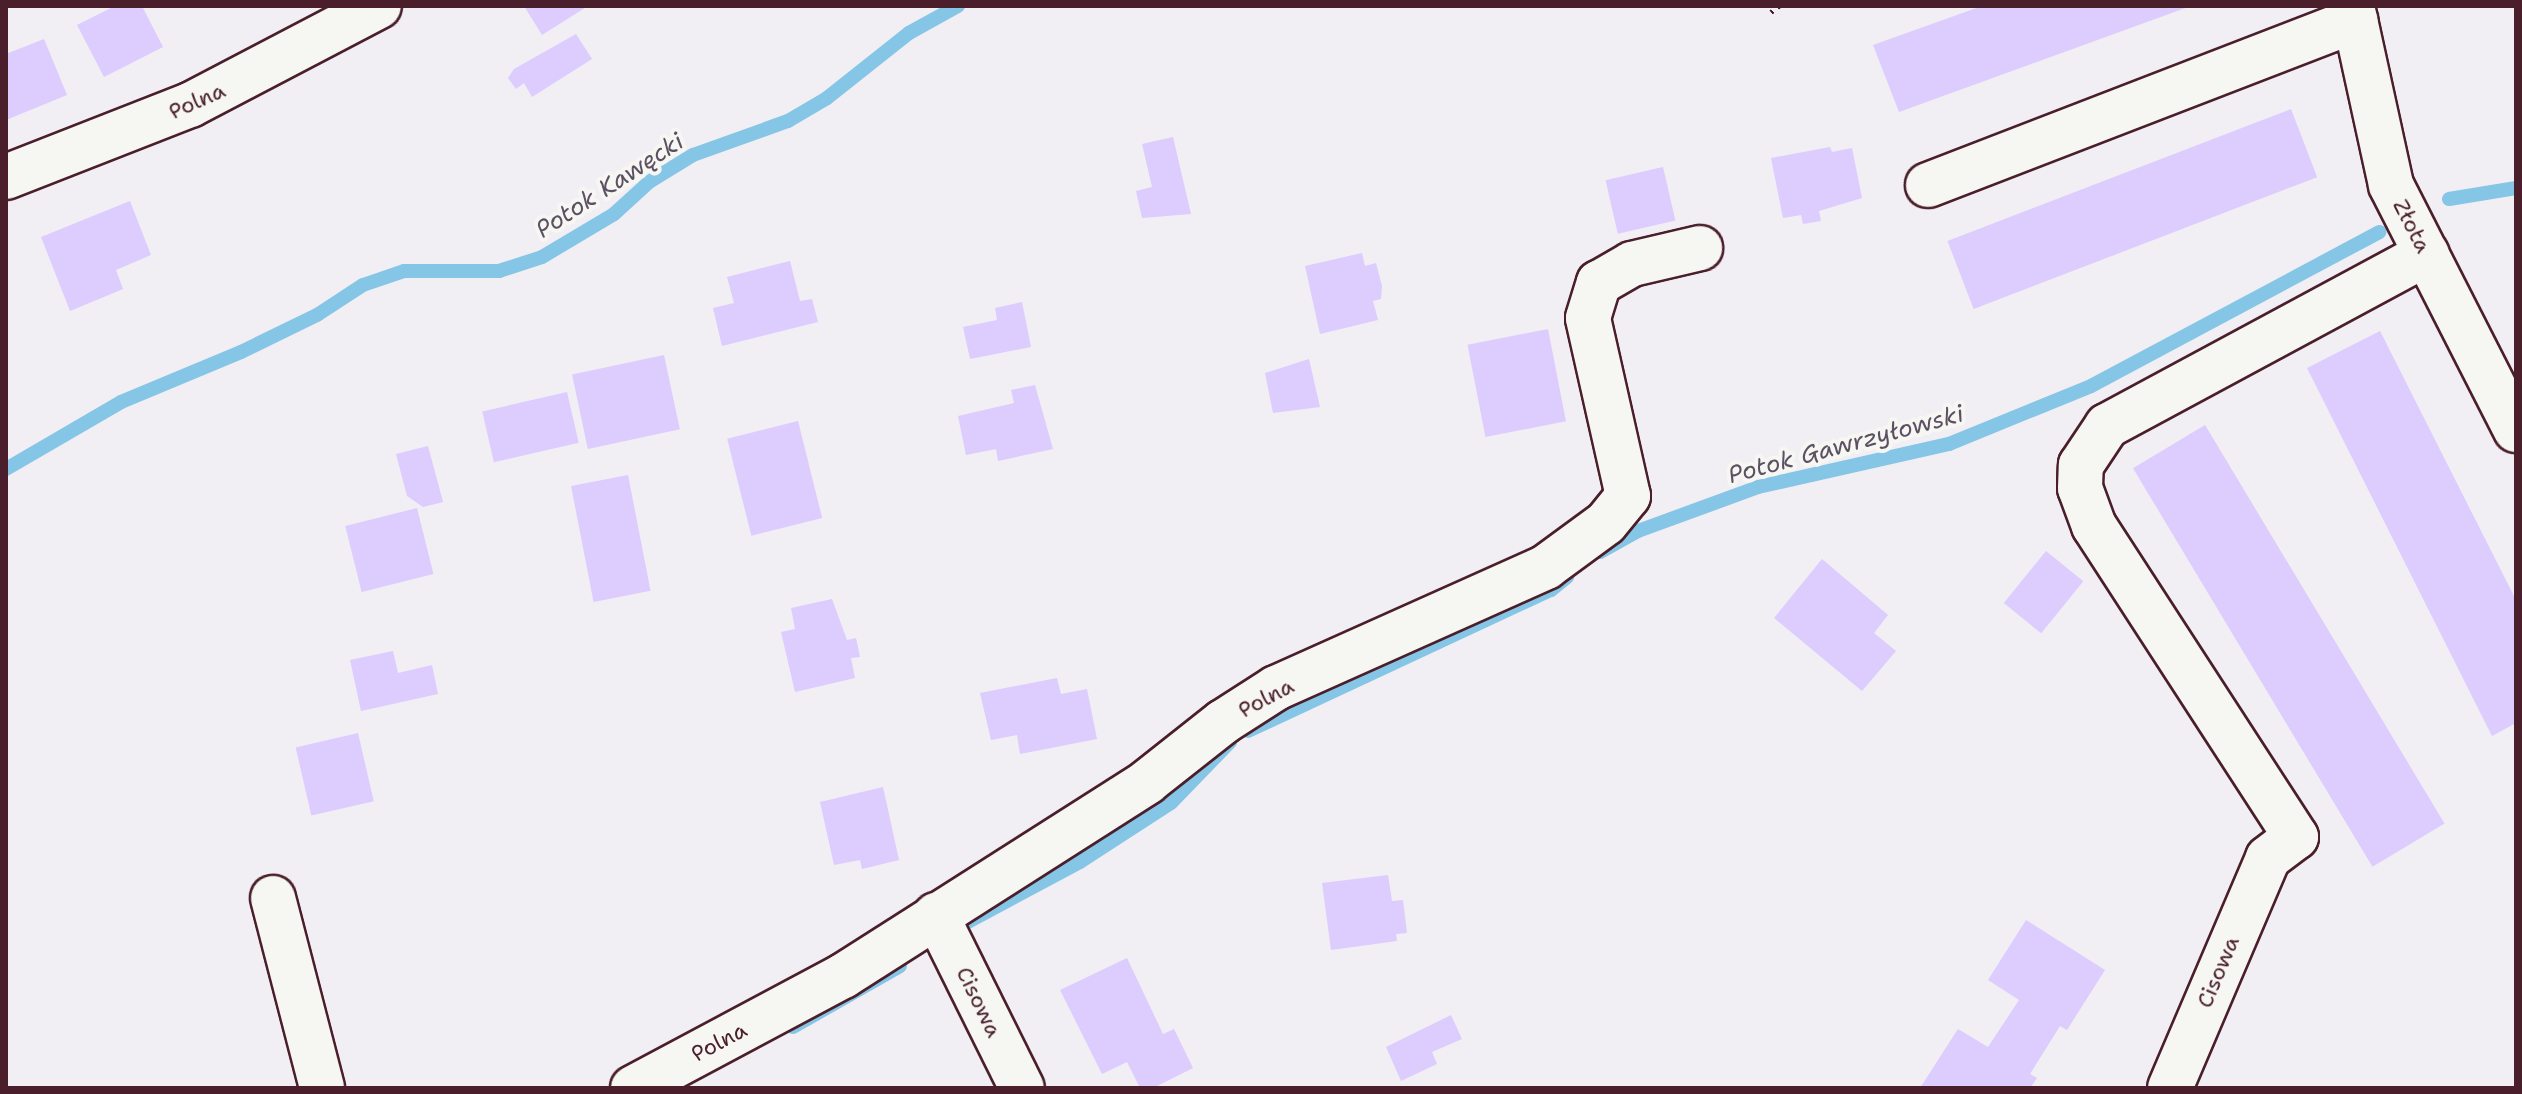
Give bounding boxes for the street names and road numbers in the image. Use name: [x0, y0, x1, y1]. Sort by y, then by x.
street label: Polna: [165, 77, 229, 125]
street label: Złota: [2387, 195, 2437, 257]
street label: Polna: [1234, 673, 1298, 723]
street label: Cisowa: [2191, 932, 2245, 1012]
street label: Cisowa: [951, 962, 1007, 1042]
street label: Polna: [687, 1017, 751, 1067]

